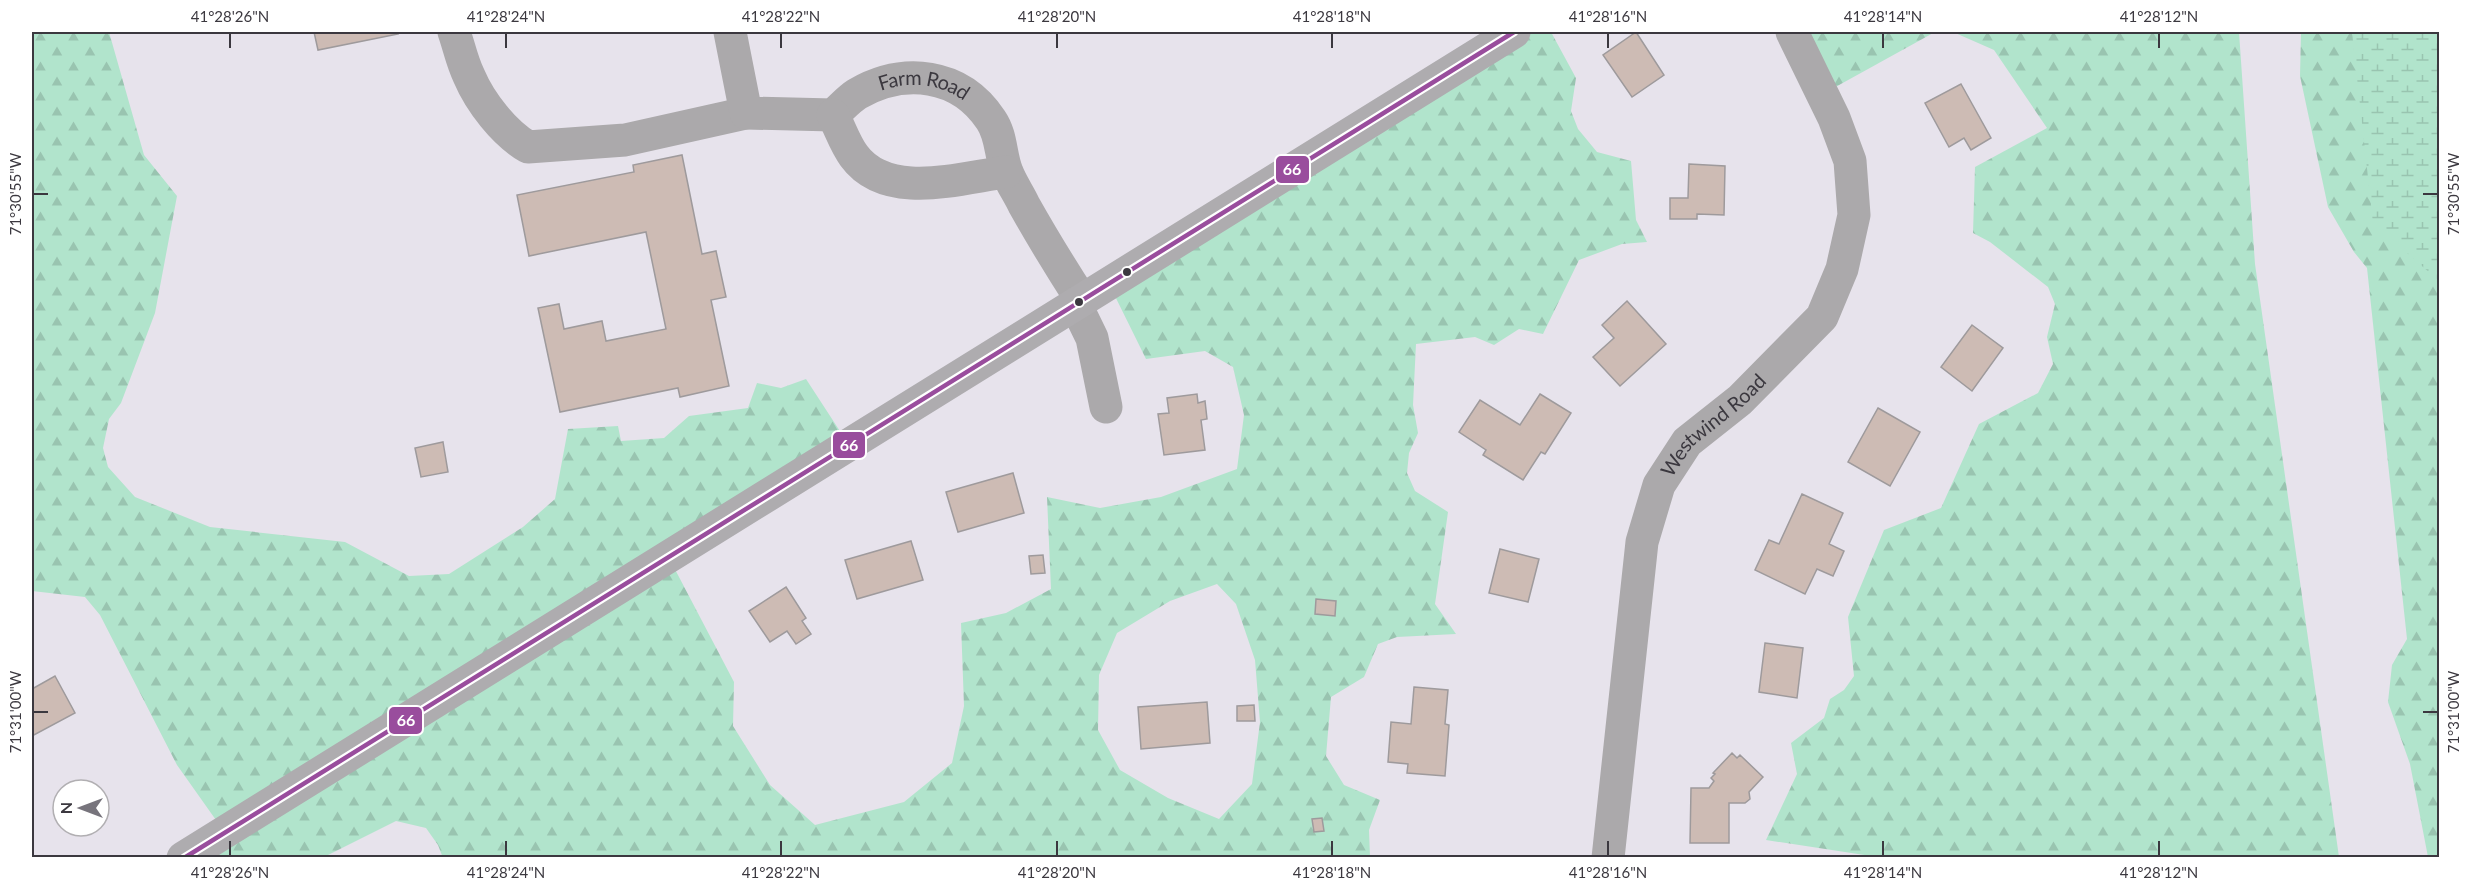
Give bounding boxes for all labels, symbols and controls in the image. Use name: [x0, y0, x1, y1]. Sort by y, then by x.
text: 41°28'26"N: [191, 7, 269, 25]
text: 41°28'24"N: [467, 7, 545, 25]
text: 41°28'22"N: [742, 7, 820, 25]
text: 41°28'20"N: [1018, 7, 1096, 25]
text: 41°28'18"N: [1293, 7, 1371, 25]
text: 41°28'16"N: [1569, 7, 1647, 25]
text: 41°28'14"N: [1844, 7, 1922, 25]
text: 41°28'12"N: [2120, 7, 2198, 25]
street label: Farm Road: [875, 65, 975, 104]
text: 71°30'55"W: [6, 152, 24, 235]
text: 71°30'55"W: [2444, 152, 2462, 235]
line badge: 66: [1275, 155, 1310, 184]
text: 66: [1283, 159, 1301, 178]
unlabelled marker: [1121, 266, 1133, 278]
unlabelled marker: [1073, 296, 1085, 308]
street label: Westwind Road: [1655, 368, 1770, 481]
line badge: 66: [832, 431, 866, 459]
text: 66: [840, 435, 858, 454]
text: 71°31'00"W: [6, 670, 24, 753]
text: 71°31'00"W: [2444, 670, 2462, 753]
line badge: 66: [388, 706, 423, 735]
text: 66: [397, 710, 415, 729]
north arrow: [51, 778, 111, 838]
text: N: [56, 802, 75, 814]
text: 41°28'26"N: [191, 863, 269, 881]
text: 41°28'24"N: [467, 863, 545, 881]
text: 41°28'22"N: [742, 863, 820, 881]
text: 41°28'20"N: [1018, 863, 1096, 881]
text: 41°28'18"N: [1293, 863, 1371, 881]
text: 41°28'16"N: [1569, 863, 1647, 881]
text: 41°28'14"N: [1844, 863, 1922, 881]
text: 41°28'12"N: [2120, 863, 2198, 881]

